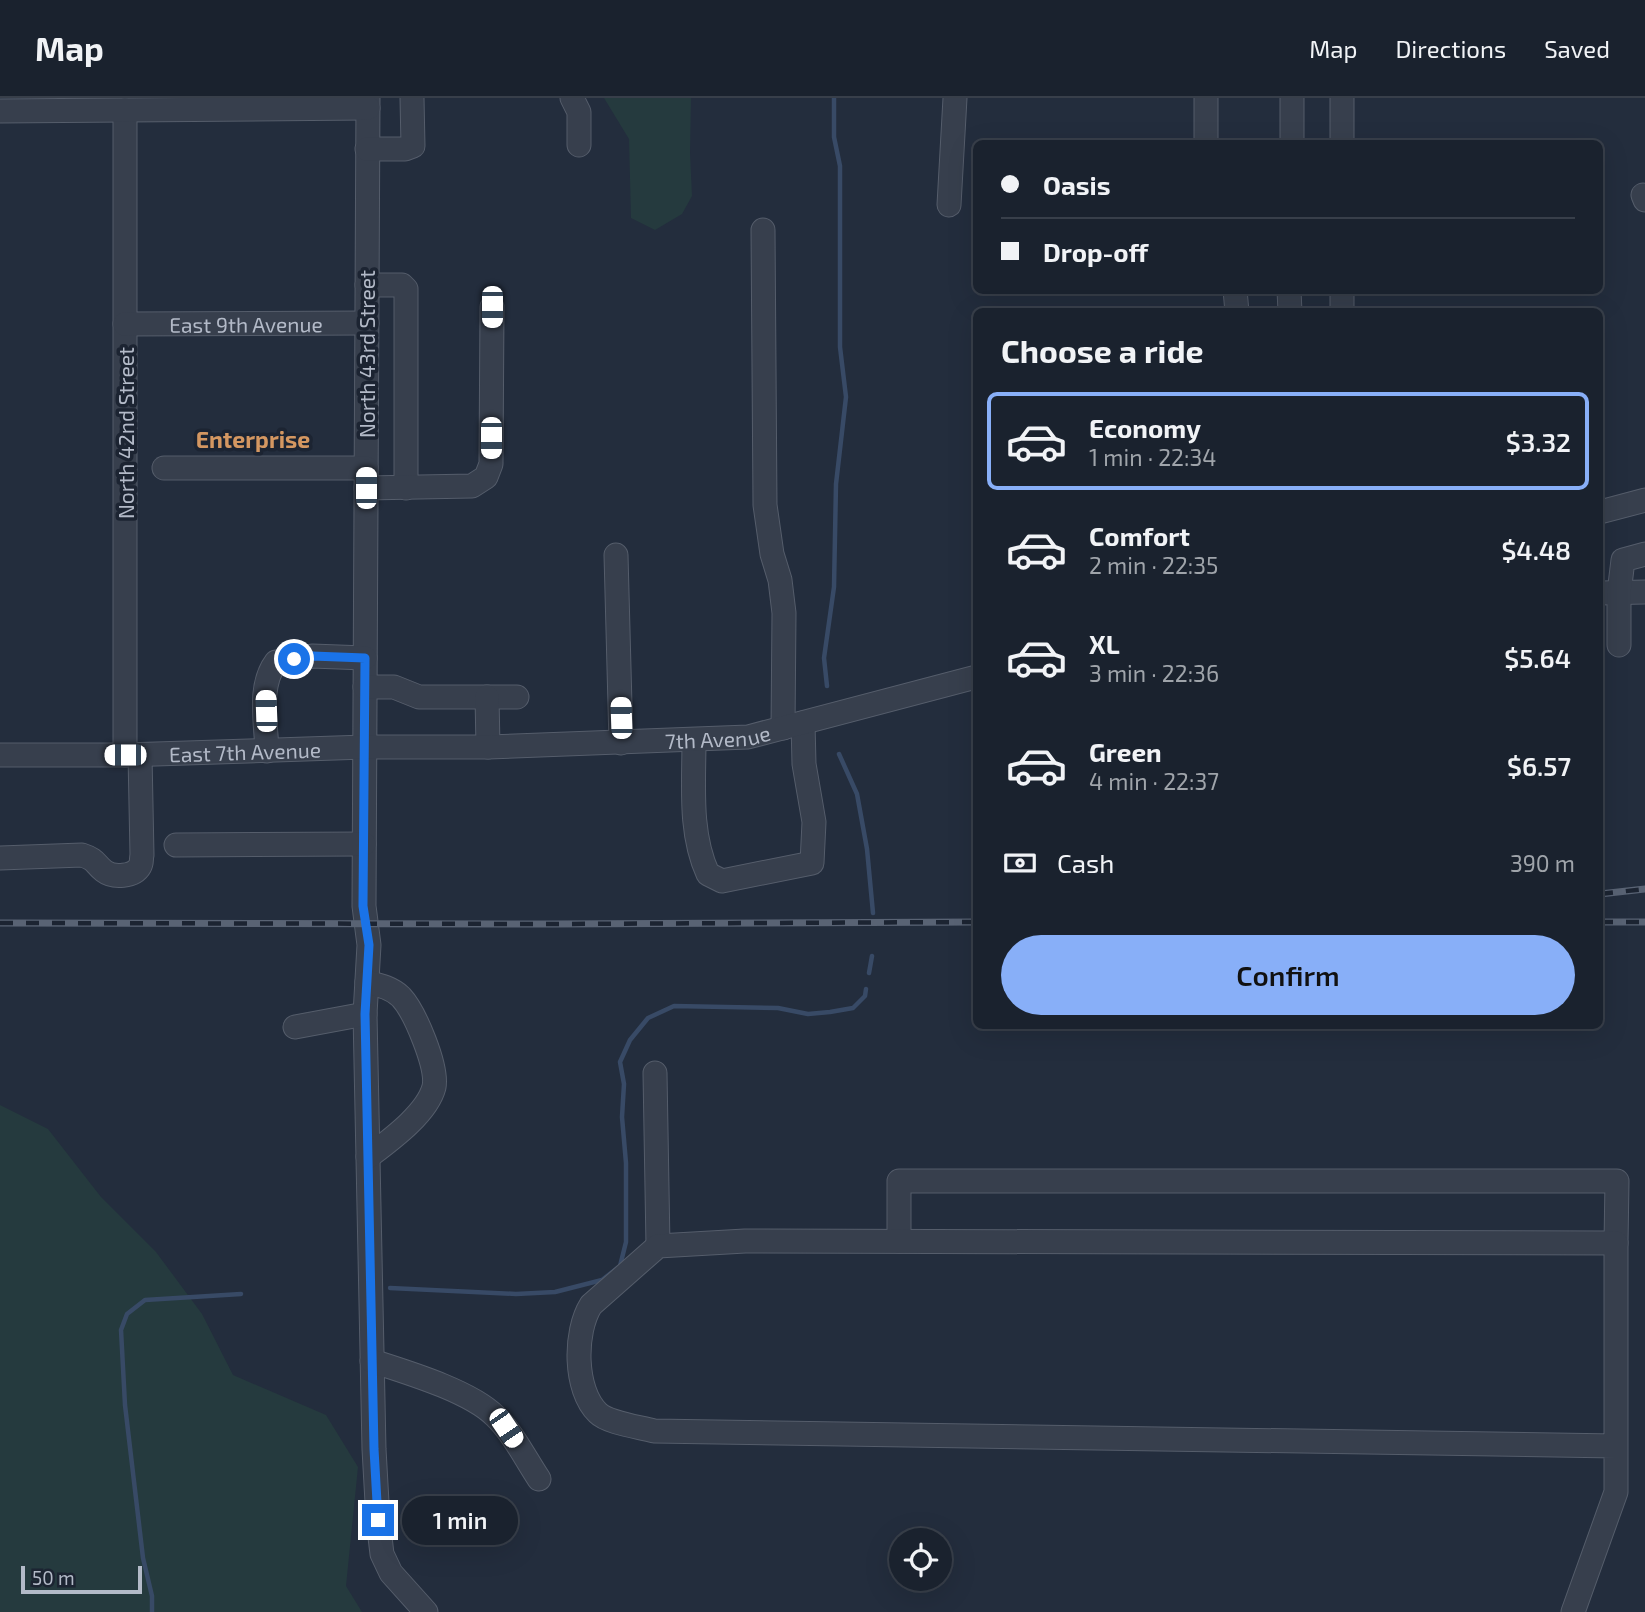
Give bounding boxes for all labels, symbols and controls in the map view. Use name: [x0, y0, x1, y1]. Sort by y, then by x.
text: Map: [35, 28, 104, 68]
text: Map: [1309, 34, 1357, 63]
text: Directions: [1395, 34, 1506, 63]
text: Saved: [1544, 34, 1610, 63]
text: Oasis: [1043, 169, 1111, 200]
text: Drop-off: [1043, 236, 1148, 267]
street label: North 43rd Street: [354, 270, 379, 438]
car: [482, 286, 503, 328]
street label: East 9th Avenue: [169, 311, 323, 336]
text: Choose a ride: [1001, 331, 1204, 369]
street label: North 42nd Street: [113, 347, 138, 519]
icon: car: [1005, 410, 1068, 473]
text: Economy: [1089, 412, 1201, 443]
car: [481, 417, 502, 459]
district label: Enterprise: [196, 425, 310, 453]
text: $3.32: [1506, 426, 1571, 457]
text: 1 min · 22:34: [1089, 443, 1216, 471]
car: [356, 467, 377, 509]
icon: car: [1005, 518, 1068, 581]
text: Comfort: [1089, 520, 1190, 551]
text: $4.48: [1501, 534, 1571, 565]
text: 2 min · 22:35: [1089, 551, 1218, 579]
icon: car: [1005, 626, 1068, 689]
text: XL: [1089, 628, 1120, 659]
text: $5.64: [1504, 642, 1571, 673]
route start: [278, 643, 310, 675]
text: 3 min · 22:36: [1089, 659, 1219, 687]
car: [255, 690, 278, 732]
car: [610, 697, 633, 739]
street label: 7th Avenue: [664, 719, 773, 753]
icon: car: [1005, 734, 1068, 797]
street label: East 7th Avenue: [168, 736, 321, 766]
text: Green: [1089, 736, 1162, 767]
car: [105, 745, 147, 766]
text: $6.57: [1507, 750, 1571, 781]
text: 4 min · 22:37: [1089, 767, 1219, 795]
icon: cash: [1001, 844, 1039, 882]
text: Cash: [1057, 847, 1114, 878]
text: 390 m: [1510, 849, 1575, 877]
button: Confirm: [1001, 935, 1575, 1015]
car: [486, 1405, 527, 1451]
callout: 1 min: [402, 1496, 518, 1544]
route end: [362, 1504, 394, 1536]
text: 1 min: [433, 1506, 487, 1534]
map controls: [889, 1528, 952, 1591]
button: locate: [889, 1528, 952, 1591]
scale bar: [21, 1563, 142, 1595]
text: 50 m: [32, 1566, 75, 1589]

